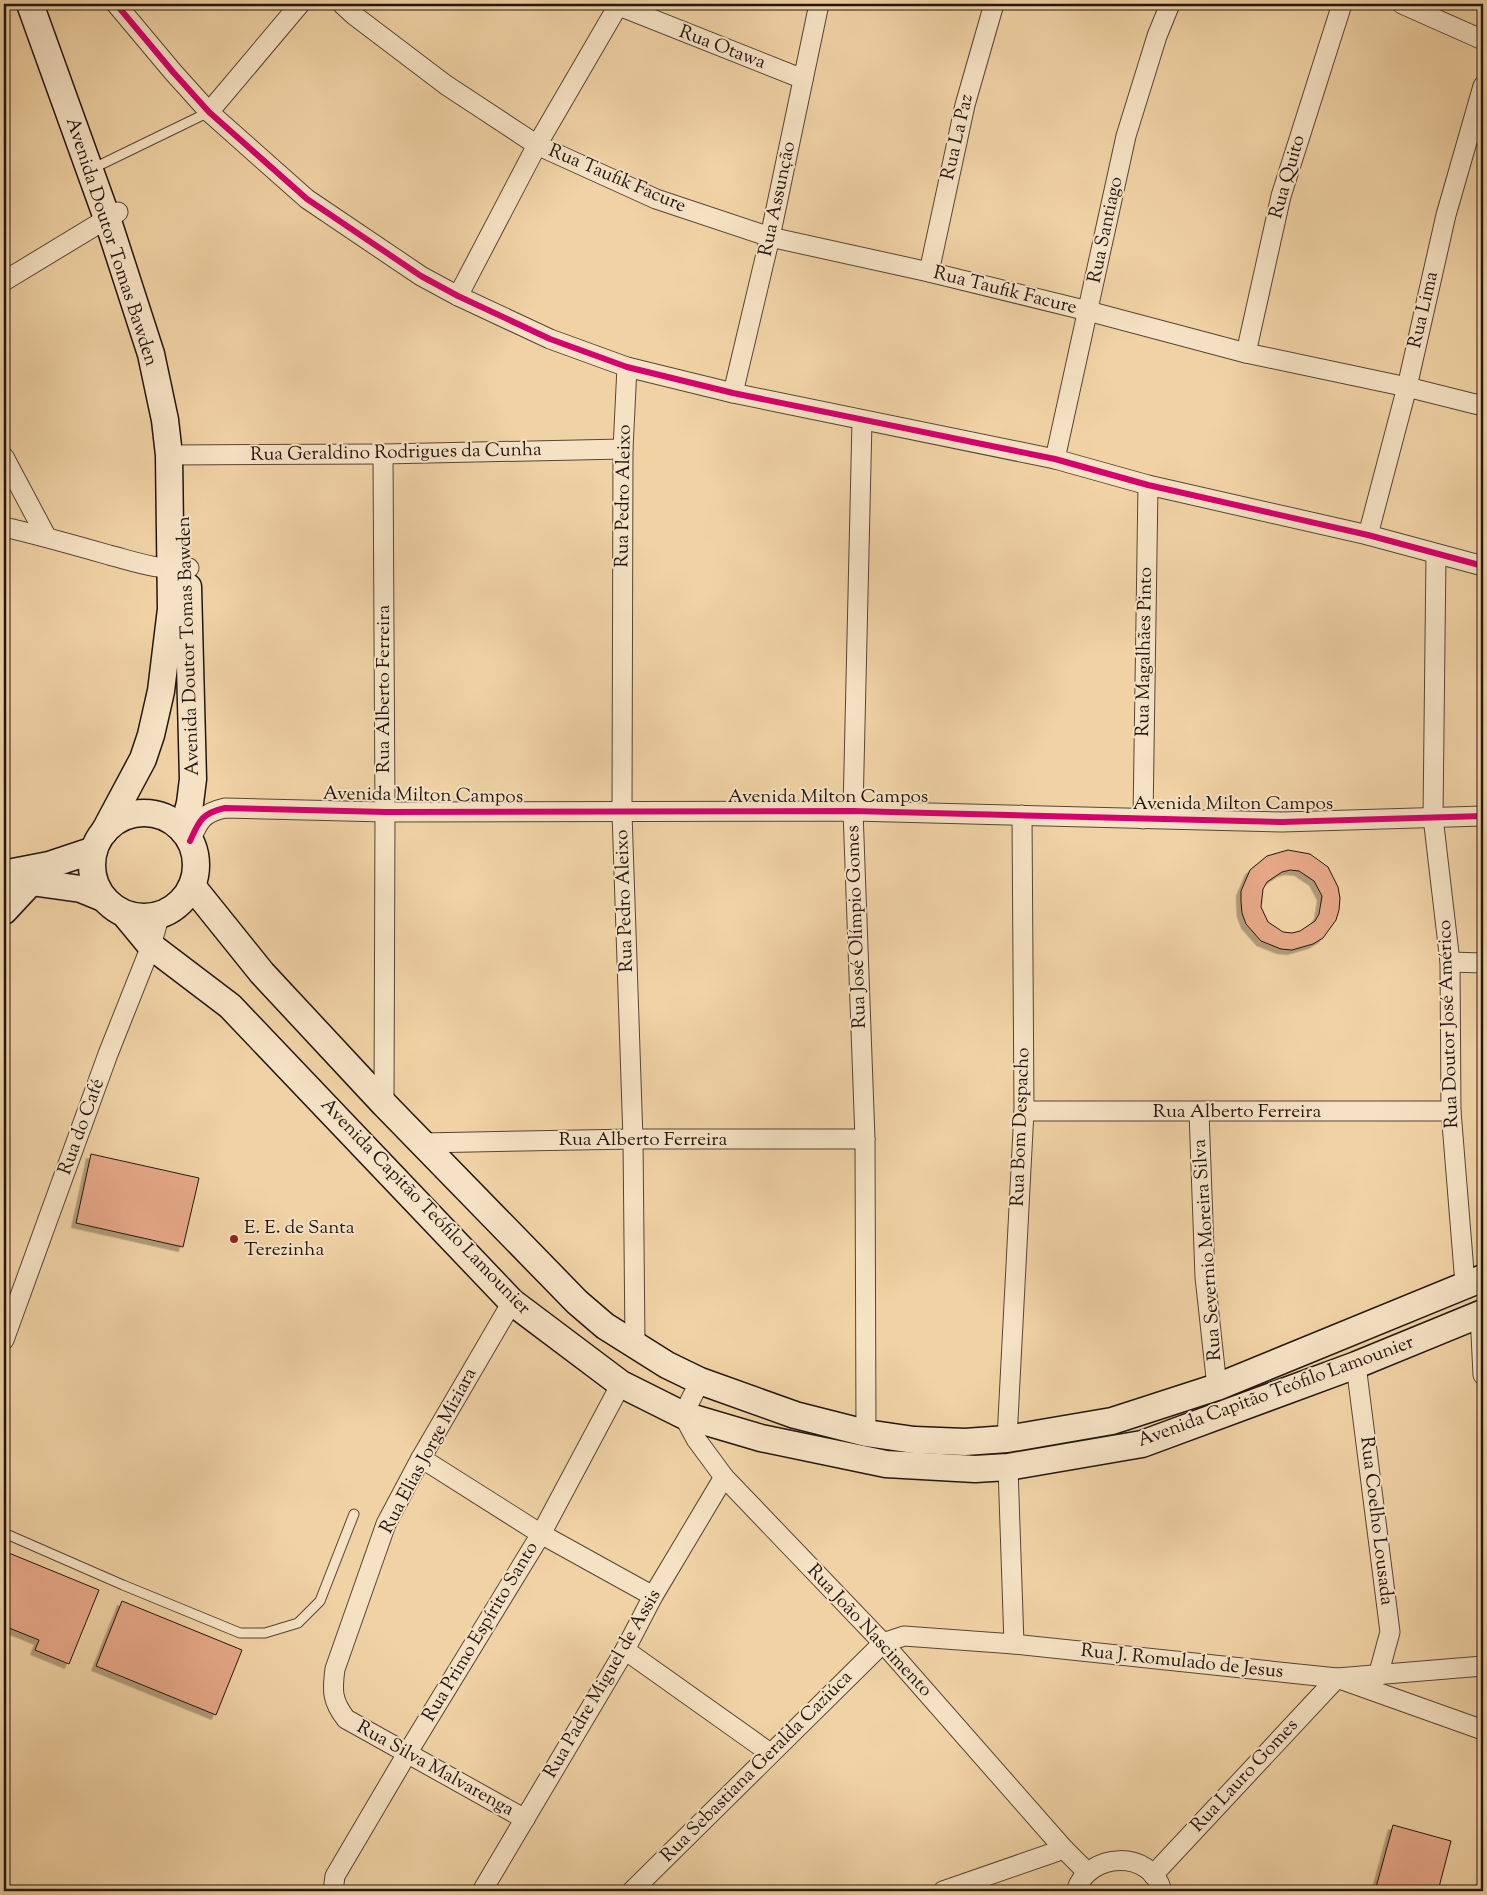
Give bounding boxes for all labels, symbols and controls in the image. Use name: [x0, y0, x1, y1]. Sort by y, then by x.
street label: Rua Otawa: [675, 19, 770, 77]
street label: Rua La Paz: [935, 91, 981, 183]
street label: Avenida Doutor Tomas Bawden: [58, 114, 164, 370]
street label: Rua Quito: [1263, 132, 1313, 222]
street label: Rua Taufik Facure: [544, 138, 690, 220]
street label: Rua Assunção: [753, 139, 803, 259]
street label: Rua Santiago: [1082, 174, 1130, 286]
street label: Rua Taufik Facure: [930, 260, 1080, 322]
street label: Rua Lima: [1402, 269, 1446, 351]
street label: Rua Pedro Aleixo: [609, 424, 639, 568]
street label: Rua Geraldino Rodrigues da Cunha: [250, 437, 542, 469]
street label: Avenida Doutor Tomas Bawden: [171, 516, 207, 776]
street label: Rua Magalhães Pinto: [1130, 567, 1160, 737]
street label: Rua Alberto Ferreira: [371, 605, 398, 773]
street label: Avenida Milton Campos: [322, 781, 524, 811]
street label: Avenida Milton Campos: [728, 784, 928, 811]
street label: Avenida Milton Campos: [1133, 791, 1333, 818]
street label: Rua José Olímpio Gomes: [840, 825, 874, 1029]
street label: Rua Pedro Aleixo: [609, 829, 641, 973]
street label: Rua Doutor José Américo: [1432, 919, 1466, 1129]
street label: Rua Bom Despacho: [1005, 1047, 1037, 1207]
street label: Rua do Café: [52, 1075, 112, 1179]
street label: Avenida Capitão Teófilo Lamounier: [314, 1093, 536, 1321]
street label: Rua Alberto Ferreira: [1153, 1099, 1321, 1126]
street label: Rua Alberto Ferreira: [559, 1127, 727, 1154]
street label: Rua Severnio Moreira Silva: [1187, 1138, 1229, 1362]
place label: E. E. de Santa Terezinha: [244, 1215, 355, 1264]
marker: E. E. de Santa Terezinha: [228, 1233, 240, 1245]
street label: Avenida Capitão Teófilo Lamounier: [1134, 1329, 1418, 1455]
street label: Rua Elias Jorge Miziara: [374, 1363, 484, 1539]
street label: Rua Coelho Lousada: [1352, 1435, 1400, 1607]
street label: Rua Primo Espírito Santo: [416, 1537, 546, 1727]
street label: Rua João Nascimento: [800, 1558, 938, 1704]
street label: Rua Padre Miguel de Assis: [538, 1585, 668, 1783]
street label: Rua J. Romulado de Jesus: [1079, 1638, 1285, 1686]
street label: Rua Sebastiana Geralda Caziúca: [655, 1665, 859, 1869]
street label: Rua Lauro Gomes: [1185, 1713, 1305, 1839]
street label: Rua Silva Malvarenga: [351, 1714, 519, 1824]

